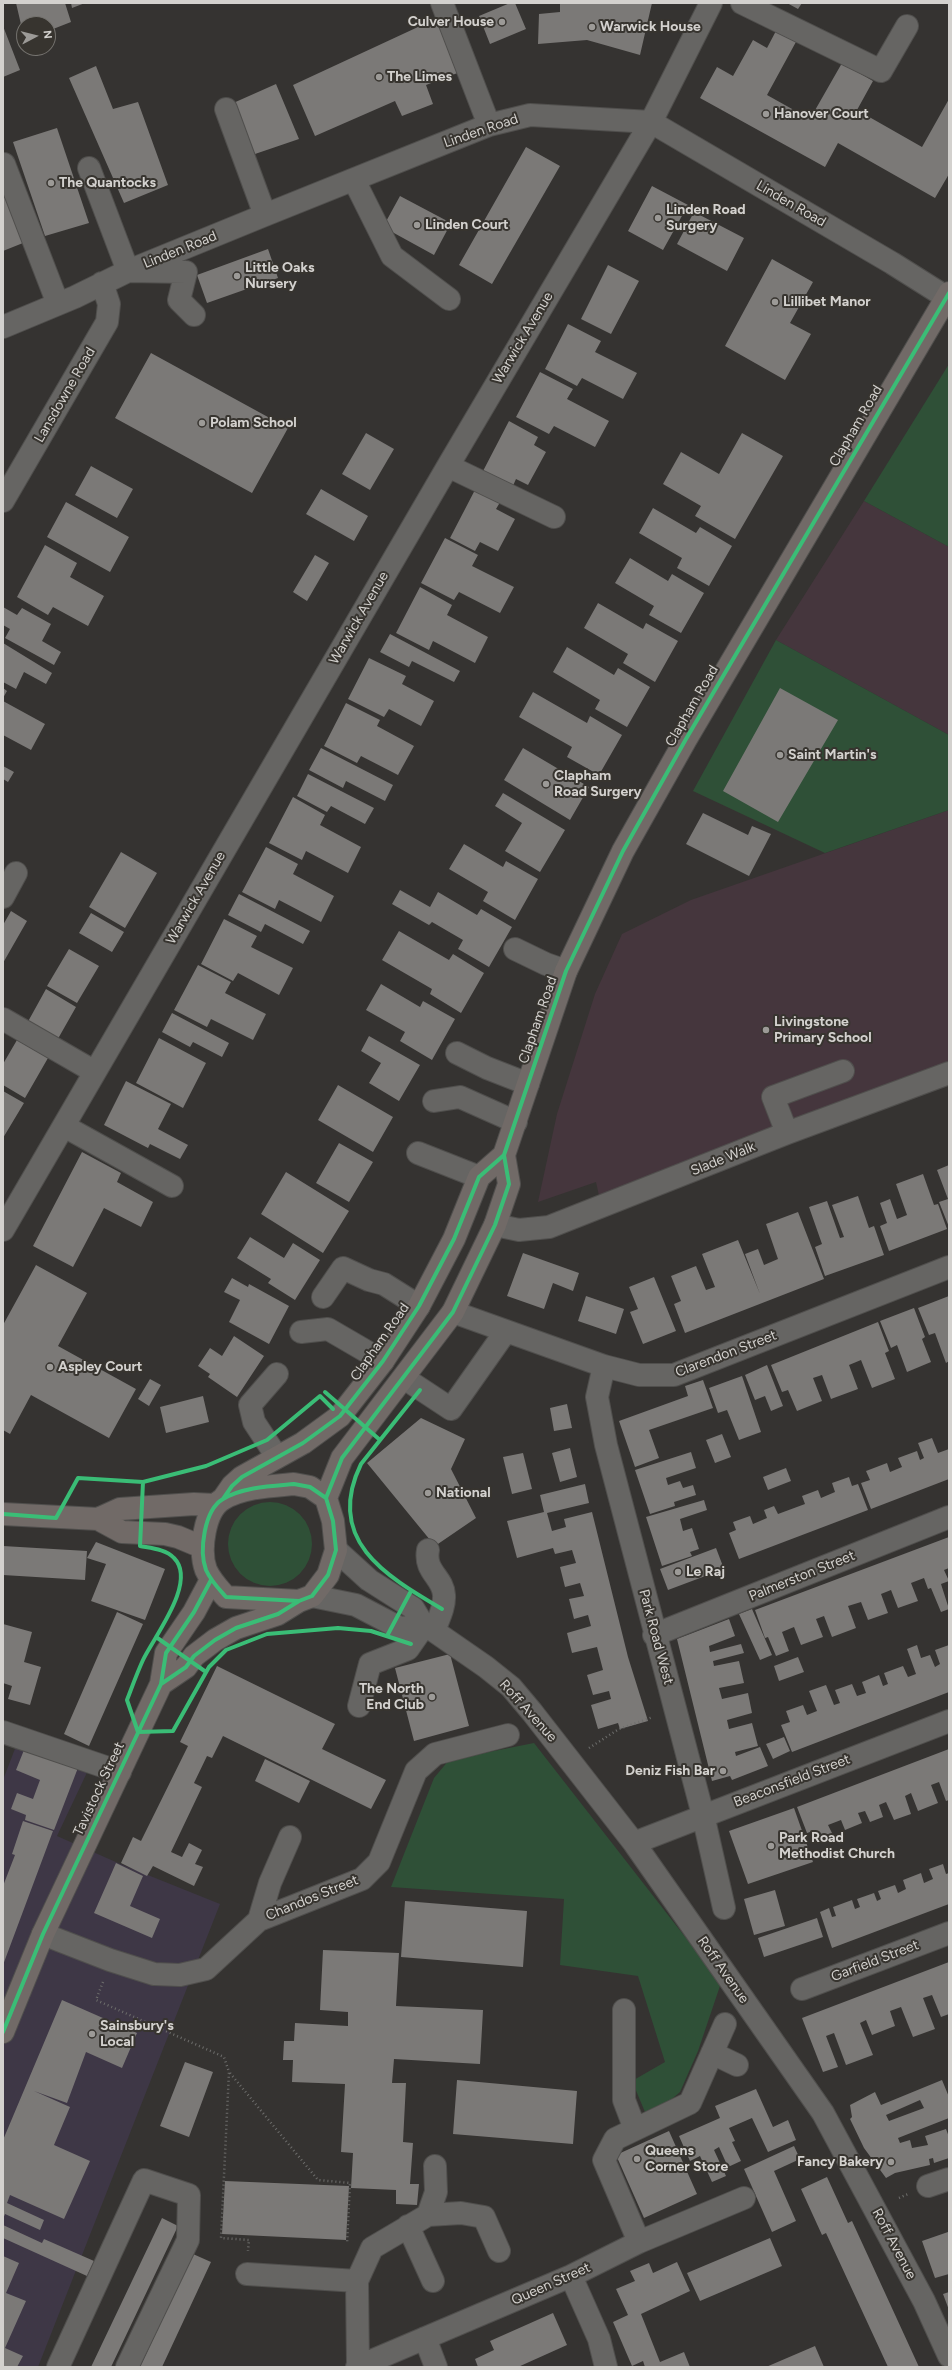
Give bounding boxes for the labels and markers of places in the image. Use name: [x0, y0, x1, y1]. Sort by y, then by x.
place label: Culver House: [408, 14, 494, 30]
marker: Culver House: [497, 17, 507, 27]
place label: Warwick House: [600, 19, 701, 35]
marker: Warwick House: [587, 22, 597, 32]
place label: The Limes: [387, 69, 452, 85]
marker: The Limes: [374, 72, 384, 82]
place label: Hanover Court: [774, 106, 869, 122]
marker: Hanover Court: [761, 109, 771, 119]
place label: The Quantocks: [59, 175, 156, 191]
marker: The Quantocks: [46, 178, 56, 188]
place label: Linden Road Surgery: [666, 202, 745, 234]
marker: Linden Road Surgery: [653, 213, 663, 223]
place label: Linden Court: [425, 217, 509, 233]
marker: Linden Court: [412, 220, 422, 230]
place label: Little Oaks Nursery: [245, 260, 315, 292]
marker: Little Oaks Nursery: [232, 271, 242, 281]
place label: Lillibet Manor: [783, 294, 871, 310]
marker: Lillibet Manor: [770, 297, 780, 307]
place label: Polam School: [210, 415, 297, 431]
marker: Polam School: [197, 418, 207, 428]
place label: Saint Martin's: [788, 747, 877, 763]
marker: Saint Martin's: [775, 750, 785, 760]
place label: Clapham Road Surgery: [554, 768, 642, 800]
marker: Clapham Road Surgery: [541, 779, 551, 789]
place label: Livingstone Primary School: [774, 1014, 872, 1046]
marker: Livingstone Primary School: [761, 1025, 771, 1035]
place label: Aspley Court: [58, 1359, 142, 1375]
marker: Aspley Court: [45, 1362, 55, 1372]
place label: National: [436, 1485, 491, 1501]
marker: National: [423, 1488, 433, 1498]
place label: Le Raj: [686, 1564, 725, 1580]
marker: Le Raj: [673, 1567, 683, 1577]
place label: The North End Club: [359, 1681, 424, 1714]
marker: The North End Club: [427, 1692, 437, 1702]
place label: Deniz Fish Bar: [625, 1763, 715, 1779]
marker: Deniz Fish Bar: [718, 1766, 728, 1776]
place label: Park Road Methodist Church: [779, 1830, 895, 1862]
marker: Park Road Methodist Church: [766, 1841, 776, 1851]
place label: Sainsbury's Local: [100, 2018, 174, 2050]
marker: Sainsbury's Local: [87, 2029, 97, 2039]
place label: Queens Corner Store: [645, 2143, 728, 2176]
marker: Queens Corner Store: [632, 2154, 642, 2164]
place label: Fancy Bakery: [797, 2154, 883, 2170]
marker: Fancy Bakery: [886, 2157, 896, 2167]

